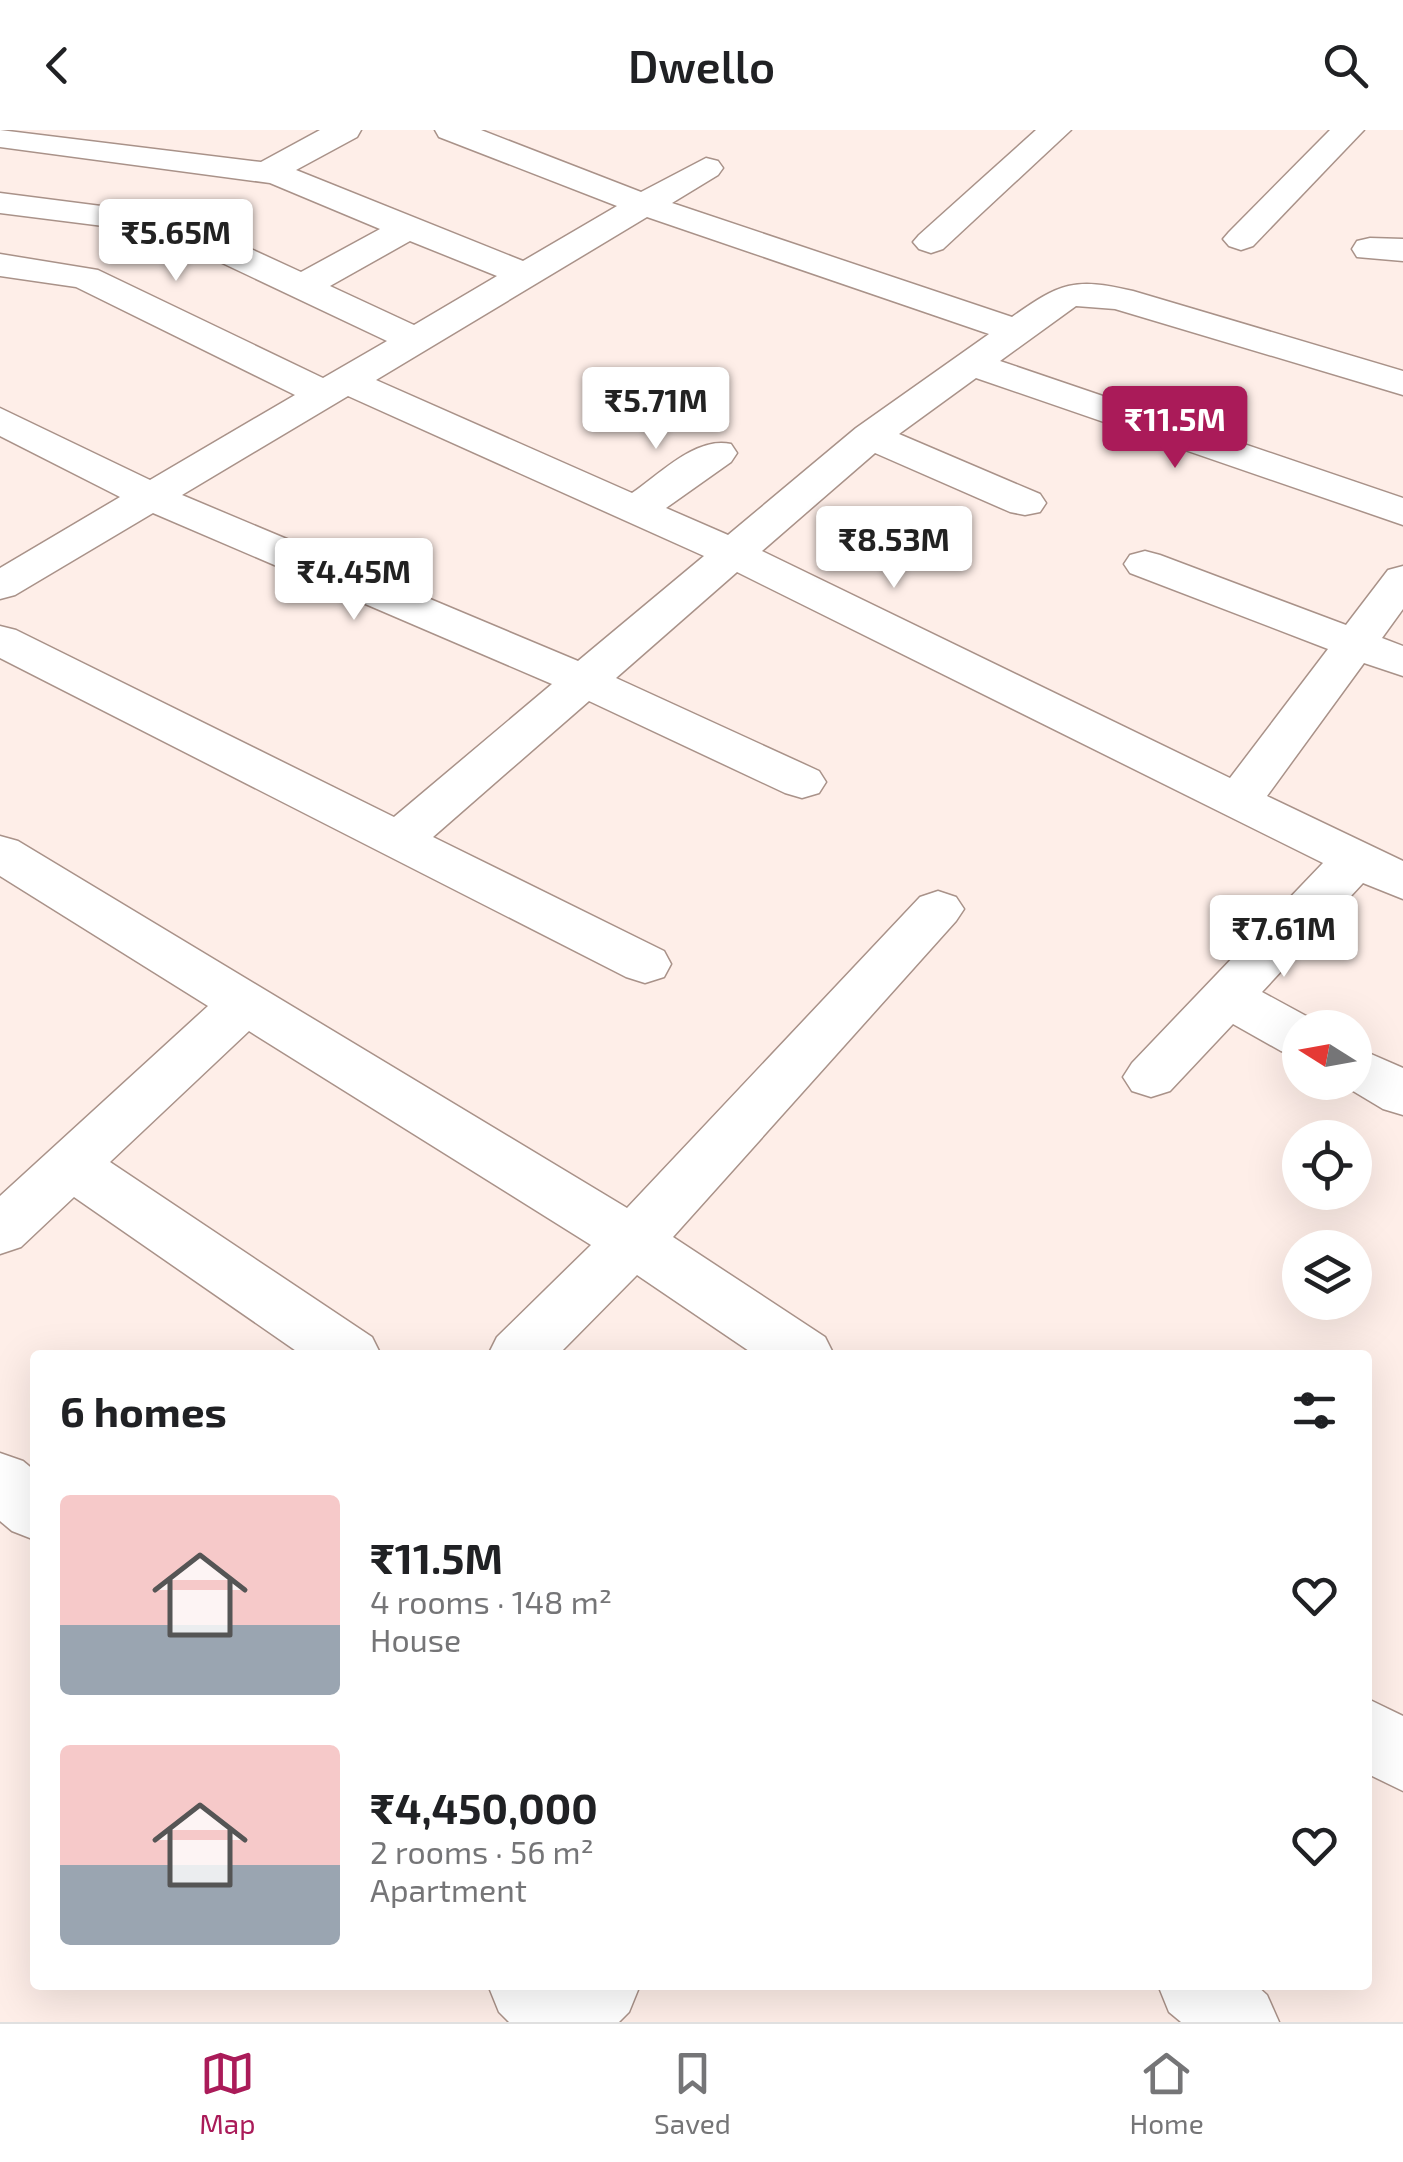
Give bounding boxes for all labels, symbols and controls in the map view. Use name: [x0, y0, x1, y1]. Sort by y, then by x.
icon: back: [30, 38, 85, 93]
text: Dwello: [628, 38, 775, 92]
icon: search: [1318, 38, 1373, 93]
pin: ₹5.65M: [95, 199, 257, 284]
text: ₹5.65M: [121, 212, 231, 250]
pin: ₹5.71M: [575, 367, 737, 452]
text: ₹5.71M: [604, 380, 708, 418]
pin: ₹11.5M: [1094, 386, 1256, 471]
text: ₹11.5M: [1124, 399, 1226, 437]
pin: ₹8.53M: [813, 506, 975, 591]
text: ₹8.53M: [838, 519, 950, 557]
pin: ₹4.45M: [273, 538, 435, 623]
text: ₹4.45M: [297, 551, 411, 589]
pin: ₹7.61M: [1203, 895, 1365, 980]
text: ₹7.61M: [1232, 908, 1336, 946]
north arrow: [1282, 1010, 1372, 1100]
map controls: [1282, 1010, 1372, 1320]
button: locate: [1282, 1120, 1372, 1210]
button: layers: [1282, 1230, 1372, 1320]
icon: filters: [1287, 1383, 1342, 1438]
text: 6 homes: [60, 1385, 227, 1435]
text: ₹11.5M: [370, 1532, 503, 1582]
icon: home: [140, 1535, 260, 1655]
icon: heart: [1287, 1568, 1342, 1623]
text: 4 rooms · 148 m²: [370, 1582, 612, 1620]
text: House: [370, 1620, 461, 1658]
text: ₹4,450,000: [370, 1782, 598, 1832]
icon: home: [140, 1785, 260, 1905]
icon: heart: [1287, 1818, 1342, 1873]
text: 2 rooms · 56 m²: [370, 1832, 594, 1870]
text: Apartment: [370, 1870, 527, 1908]
tab: Map: [199, 2046, 255, 2140]
tab: Saved: [654, 2046, 731, 2140]
tab: Home: [1130, 2046, 1204, 2140]

